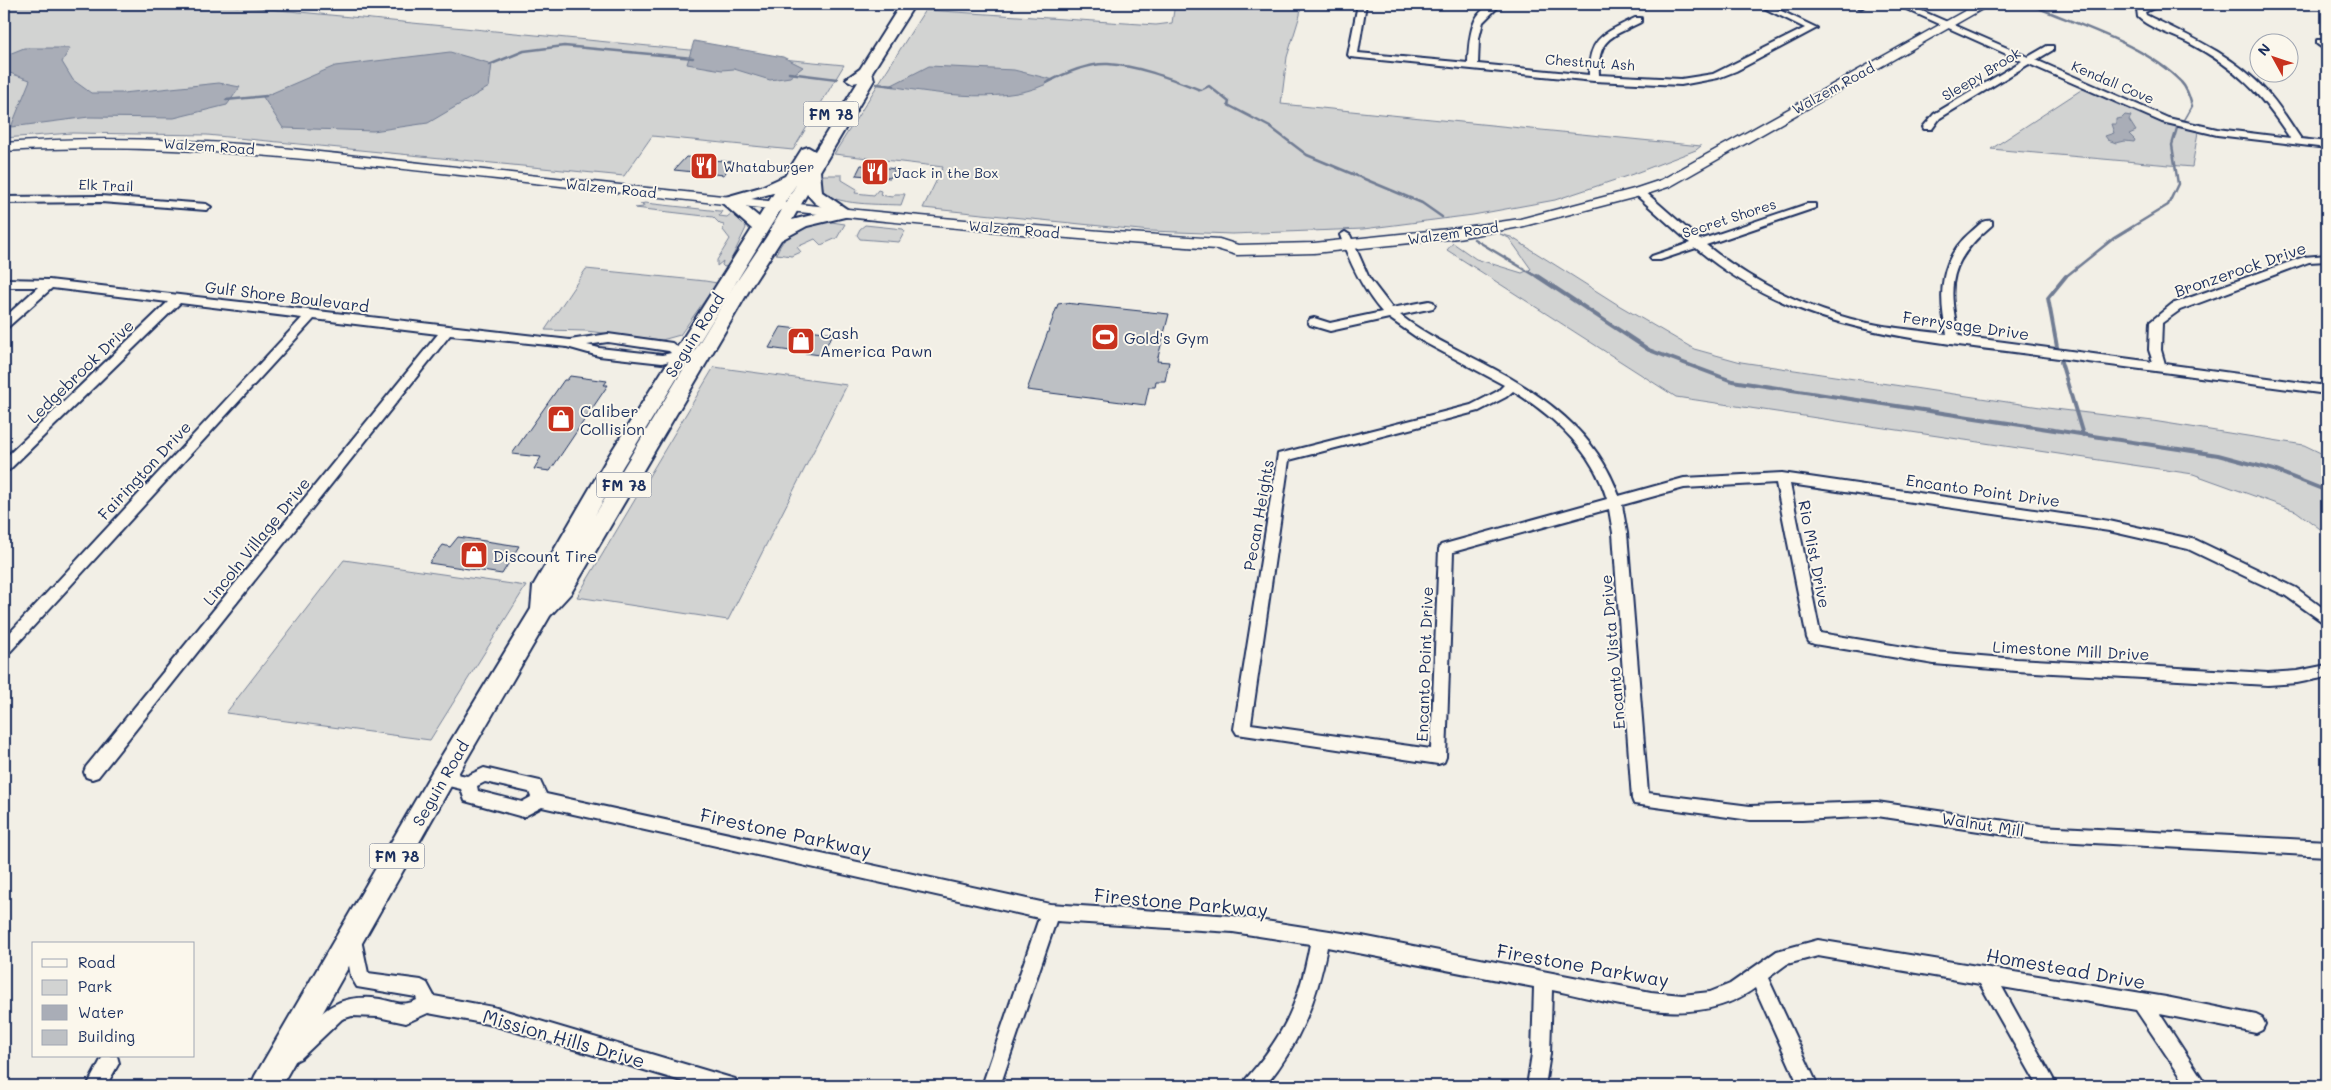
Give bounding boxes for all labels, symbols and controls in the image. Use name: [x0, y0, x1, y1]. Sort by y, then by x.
north arrow: [2248, 32, 2298, 82]
text: N: [2253, 39, 2274, 60]
street label: Sleepy Brook: [1938, 43, 2024, 105]
street label: Chestnut Ash: [1544, 49, 1636, 75]
street label: Kendall Cove: [2069, 56, 2157, 108]
street label: Walzem Road: [1788, 57, 1878, 118]
road number: FM 78: [804, 102, 858, 126]
street label: Walzem Road: [163, 133, 255, 159]
restaurant icon: Whataburger: [689, 151, 719, 181]
place label: Whataburger: [723, 157, 814, 176]
restaurant icon: Jack in the Box: [860, 157, 890, 187]
place label: Jack in the Box: [894, 163, 998, 182]
street label: Walzem Road: [565, 174, 658, 202]
street label: Elk Trail: [78, 175, 134, 195]
street label: Secret Shores: [1680, 194, 1778, 242]
street label: Walzem Road: [968, 216, 1061, 242]
street label: Walzem Road: [1406, 217, 1500, 249]
street label: Bronzerock Drive: [2171, 237, 2309, 301]
street label: Gulf Shore Boulevard: [204, 276, 370, 316]
street label: Seguin Road: [660, 289, 728, 381]
street label: Ferrysage Drive: [1901, 306, 2031, 344]
street label: Ledgebrook Drive: [22, 315, 138, 427]
place label: Cash America Pawn: [820, 322, 932, 361]
sports icon: Gold's Gym: [1090, 322, 1120, 352]
shop icon: Cash America Pawn: [786, 326, 816, 356]
place label: Gold's Gym: [1124, 327, 1209, 348]
place label: Caliber Collision: [580, 400, 645, 439]
shop icon: Caliber Collision: [546, 404, 576, 434]
street label: Fairington Drive: [93, 416, 195, 524]
street label: Pecan Heights: [1238, 458, 1278, 572]
street label: Encanto Point Drive: [1905, 469, 2061, 511]
road number: FM 78: [596, 472, 652, 498]
street label: Lincoln Village Drive: [198, 473, 314, 609]
street label: Rio Mist Drive: [1794, 498, 1836, 610]
shop icon: Discount Tire: [459, 540, 489, 570]
place label: Discount Tire: [493, 545, 597, 566]
street label: Encanto Vista Drive: [1595, 574, 1629, 730]
street label: Encanto Point Drive: [1411, 586, 1437, 742]
street label: Limestone Mill Drive: [1992, 635, 2150, 665]
street label: Seguin Road: [407, 736, 473, 830]
street label: Firestone Parkway: [698, 802, 874, 862]
street label: Walnut Mill: [1940, 807, 2026, 841]
road number: FM 78: [370, 844, 424, 868]
street label: Firestone Parkway: [1093, 882, 1269, 922]
street label: Firestone Parkway: [1495, 938, 1671, 992]
legend: [32, 942, 195, 1058]
street label: Homestead Drive: [1984, 942, 2148, 994]
text: Road: [78, 952, 115, 972]
text: Park: [78, 976, 112, 996]
text: Water: [78, 1002, 124, 1022]
street label: Mission Hills Drive: [480, 1003, 648, 1073]
text: Building: [78, 1026, 135, 1046]

